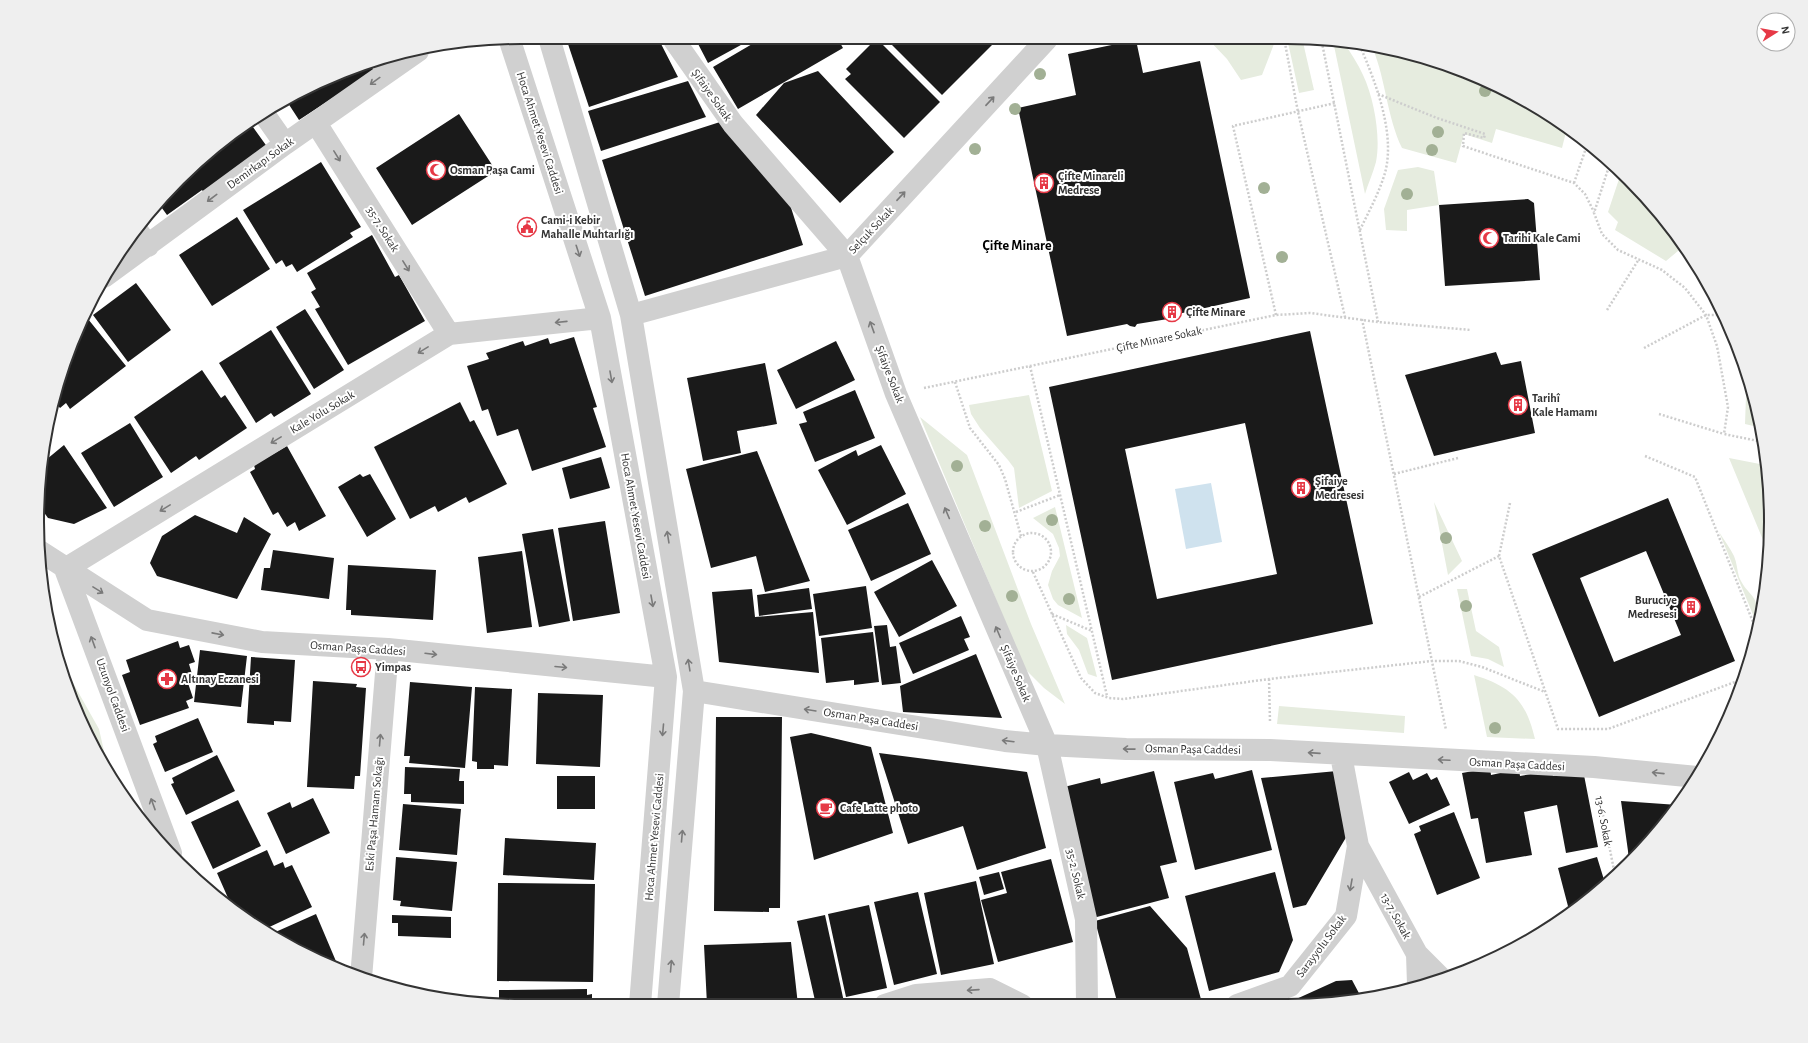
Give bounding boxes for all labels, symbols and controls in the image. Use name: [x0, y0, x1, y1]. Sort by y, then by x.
north arrow: [1756, 12, 1796, 52]
text: N: [1779, 25, 1791, 35]
street label: Şifaiye Sokak: [689, 67, 735, 124]
street label: Hoca Ahmet Yesevi Caddesi: [515, 70, 565, 196]
one-way arrow: [369, 77, 380, 86]
one-way arrow: [985, 96, 994, 106]
street label: Demirkapı Sokak: [225, 135, 296, 191]
one-way arrow: [333, 150, 341, 161]
mosque icon: Osman Paşa Cami: [425, 159, 447, 181]
place label: Osman Paşa Cami: [450, 164, 535, 176]
place label: Çifte Minareli Medrese: [1058, 170, 1124, 196]
building icon: Çifte Minareli Medrese: [1033, 172, 1055, 194]
one-way arrow: [897, 191, 906, 202]
one-way arrow: [207, 194, 218, 202]
street label: 35-7. Sokak: [364, 204, 402, 254]
street label: Selçuk Sokak: [846, 204, 896, 256]
place label: Cami-i Kebir Mahalle Muhtarlığı: [541, 214, 633, 240]
public building icon: Cami-i Kebir Mahalle Muhtarlığı: [516, 216, 538, 238]
mosque icon: Tarihi Kale Cami: [1478, 227, 1500, 249]
place label: Tarihi Kale Cami: [1503, 232, 1581, 244]
district label: Çifte Minare: [982, 239, 1052, 253]
one-way arrow: [575, 245, 583, 257]
one-way arrow: [402, 260, 410, 271]
building icon: Çifte Minare: [1161, 301, 1183, 323]
place label: Çifte Minare: [1186, 306, 1246, 318]
one-way arrow: [555, 319, 568, 326]
one-way arrow: [868, 322, 876, 334]
street label: Çifte Minare Sokak: [1115, 324, 1203, 354]
street label: Şifaiye Sokak: [873, 344, 907, 405]
one-way arrow: [417, 346, 428, 355]
one-way arrow: [607, 370, 615, 383]
street label: Kale Yolu Sokak: [288, 388, 357, 436]
place label: Tarihî Kale Hamamı: [1532, 392, 1597, 418]
building icon: Tarihî Kale Hamamı: [1507, 394, 1529, 416]
one-way arrow: [271, 436, 282, 444]
street label: Hoca Ahmet Yesevi Caddesi: [619, 452, 653, 580]
place label: Şifaiye Medresesi: [1315, 475, 1364, 501]
building icon: Şifaiye Medresesi: [1290, 477, 1312, 499]
one-way arrow: [160, 504, 171, 512]
one-way arrow: [943, 507, 950, 519]
one-way arrow: [664, 531, 672, 544]
one-way arrow: [92, 586, 104, 594]
one-way arrow: [648, 594, 656, 607]
place label: Buruciye Medresesi: [1628, 594, 1677, 620]
building icon: Buruciye Medresesi: [1680, 596, 1702, 618]
one-way arrow: [994, 626, 1002, 638]
one-way arrow: [212, 630, 225, 638]
one-way arrow: [88, 637, 96, 649]
street label: Osman Paşa Caddesi: [310, 639, 406, 657]
street label: Şifaiye Sokak: [998, 643, 1034, 704]
one-way arrow: [424, 651, 437, 658]
bus stop icon: Yimpas: [350, 656, 372, 678]
street label: Uzunyol Caddesi: [93, 657, 132, 734]
one-way arrow: [685, 659, 693, 672]
place label: Yimpas: [375, 661, 411, 673]
one-way arrow: [554, 663, 567, 670]
pharmacy icon: Altınay Eczanesi: [156, 668, 178, 690]
place label: Altınay Eczanesi: [181, 673, 259, 686]
one-way arrow: [804, 706, 817, 714]
street label: Osman Paşa Caddesi: [823, 706, 919, 732]
one-way arrow: [659, 723, 666, 736]
one-way arrow: [377, 734, 384, 747]
one-way arrow: [1002, 737, 1015, 745]
street label: Osman Paşa Caddesi: [1145, 742, 1241, 756]
one-way arrow: [1123, 745, 1136, 753]
one-way arrow: [1308, 749, 1321, 757]
street label: Eski Paşa Hamam Sokağı: [363, 756, 385, 872]
street label: Osman Paşa Caddesi: [1469, 756, 1565, 772]
one-way arrow: [1438, 757, 1451, 764]
one-way arrow: [1652, 770, 1665, 777]
street label: Hoca Ahmet Yesevi Caddesi: [642, 773, 666, 901]
street label: 13-6. Sokak: [1593, 795, 1615, 848]
cafe icon: Cafe Latte photo: [815, 797, 837, 819]
one-way arrow: [148, 798, 156, 810]
place label: Cafe Latte photo: [840, 802, 918, 814]
one-way arrow: [678, 830, 685, 843]
street label: 35-2. Sokak: [1064, 848, 1088, 901]
one-way arrow: [1347, 878, 1355, 891]
street label: 13-7. Sokak: [1379, 891, 1414, 941]
street label: Sarayyolu Sokak: [1294, 912, 1349, 980]
one-way arrow: [361, 933, 368, 946]
one-way arrow: [668, 960, 675, 973]
one-way arrow: [967, 987, 980, 994]

